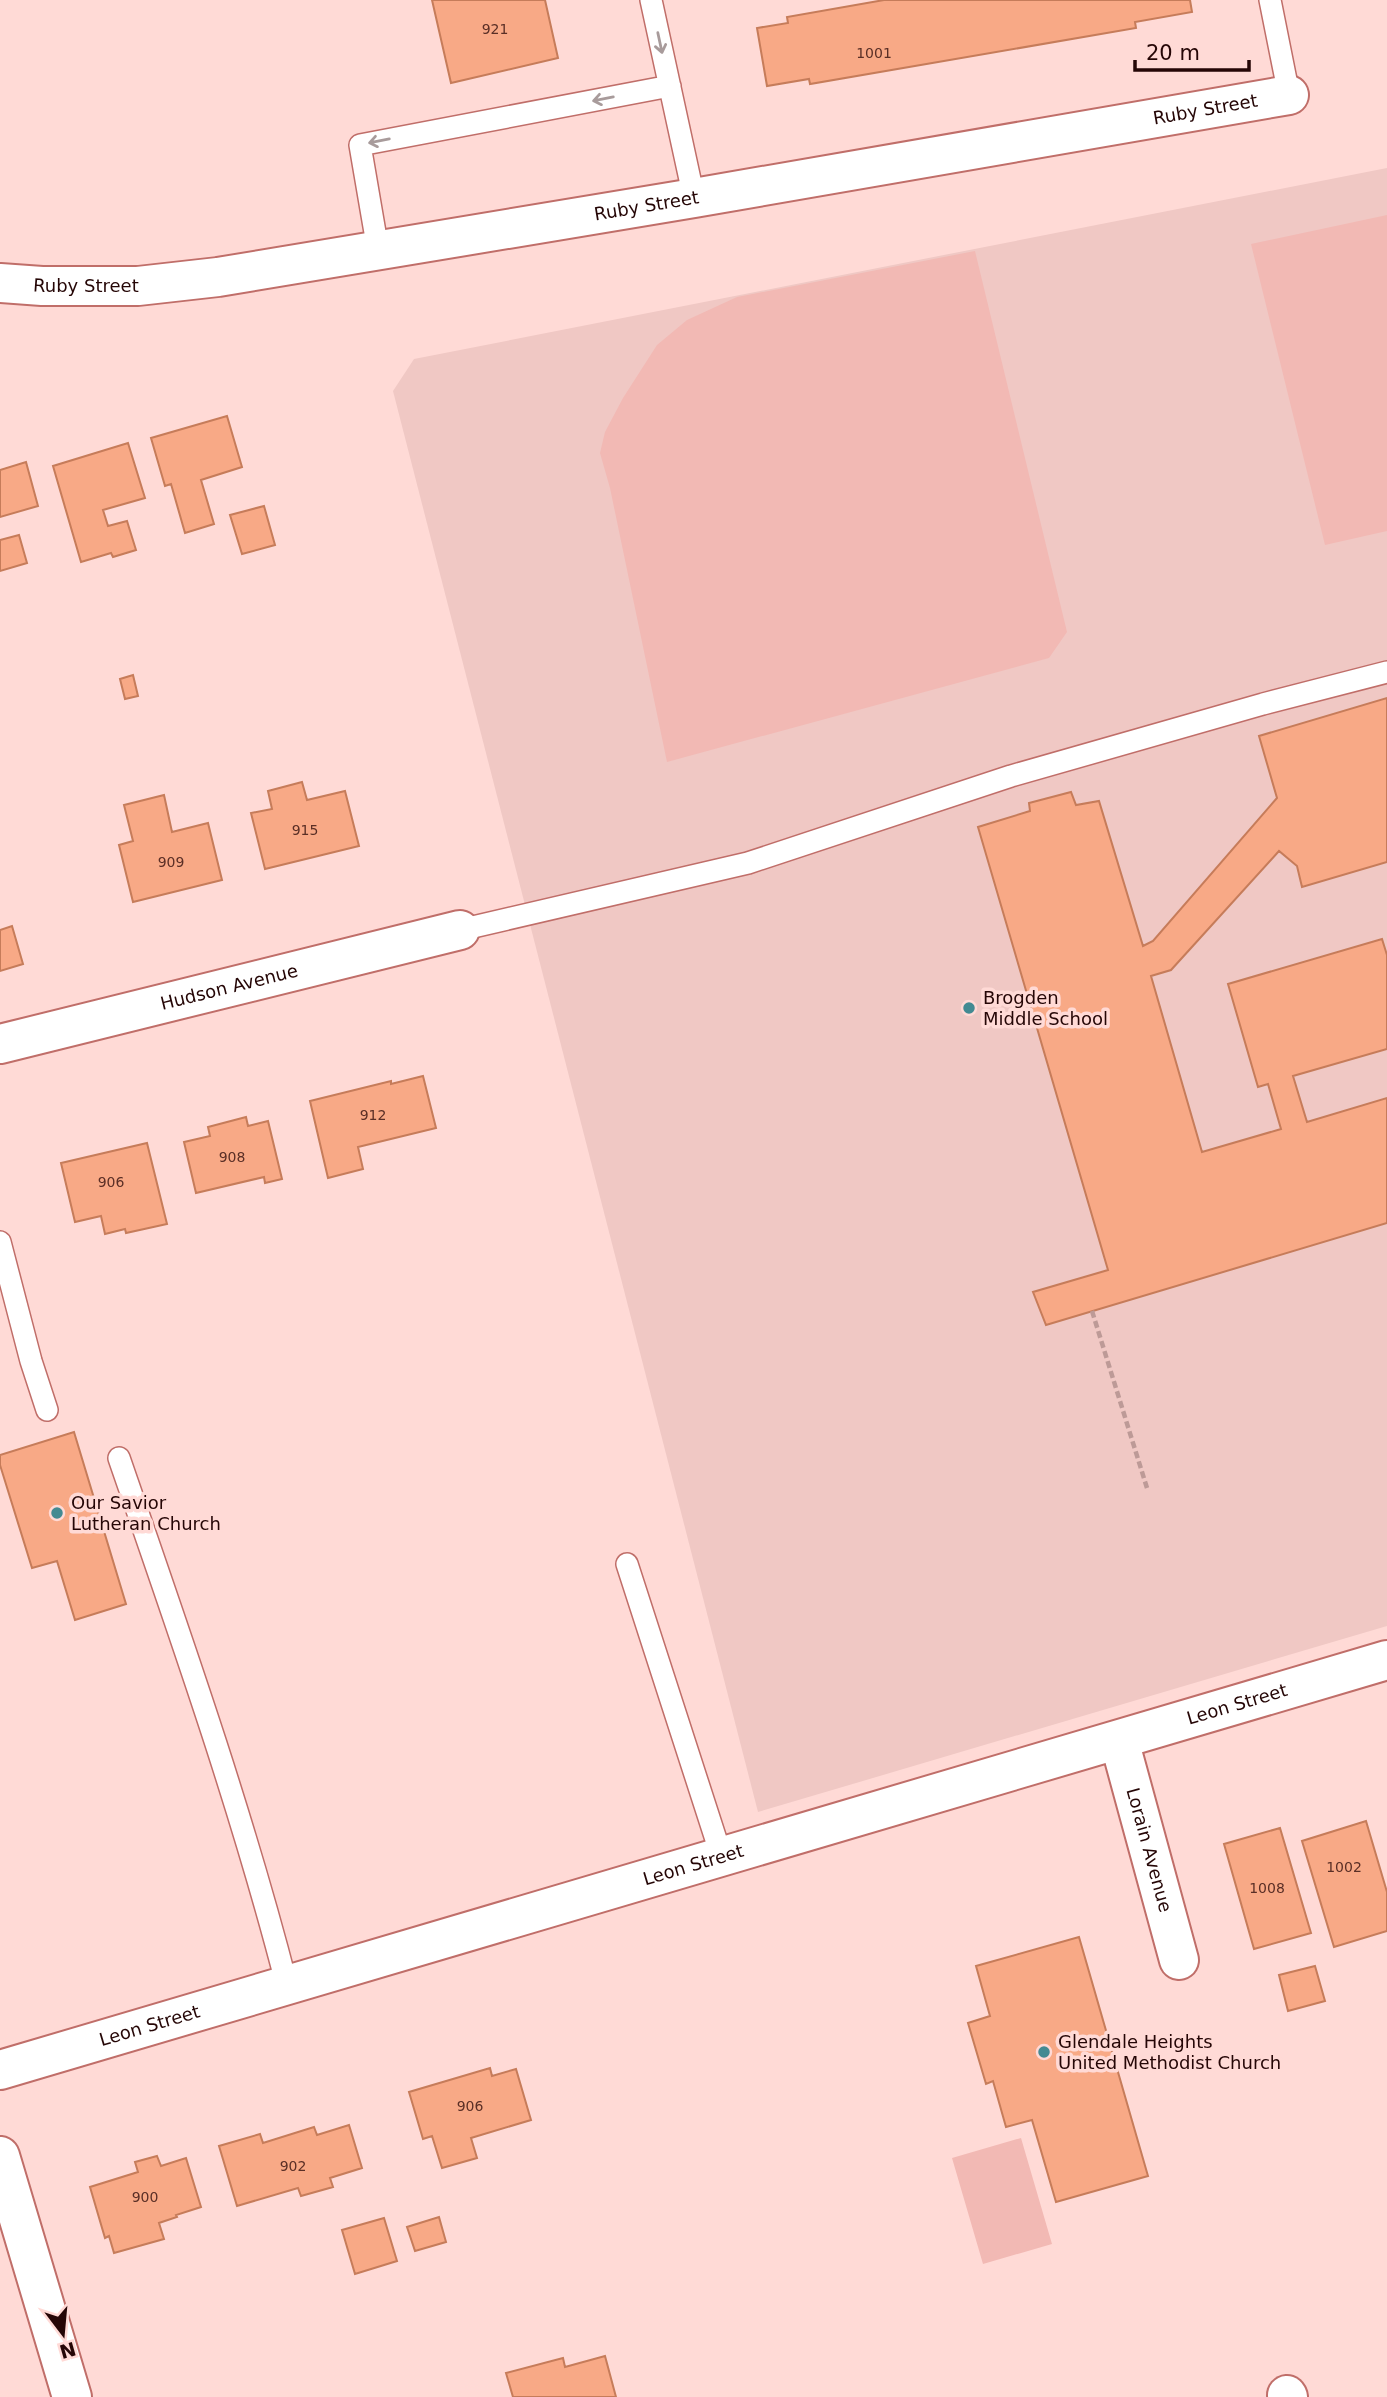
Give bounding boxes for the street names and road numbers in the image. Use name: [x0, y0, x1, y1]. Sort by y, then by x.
street label: Ruby Street: [1151, 90, 1259, 128]
street label: Ruby Street: [593, 186, 700, 224]
street label: Ruby Street: [32, 274, 139, 296]
street label: Hudson Avenue: [158, 960, 300, 1014]
street label: Leon Street: [1184, 1679, 1290, 1729]
street label: Lorain Avenue: [1122, 1785, 1176, 1914]
street label: Leon Street: [640, 1840, 746, 1889]
street label: Leon Street: [97, 2001, 202, 2050]

